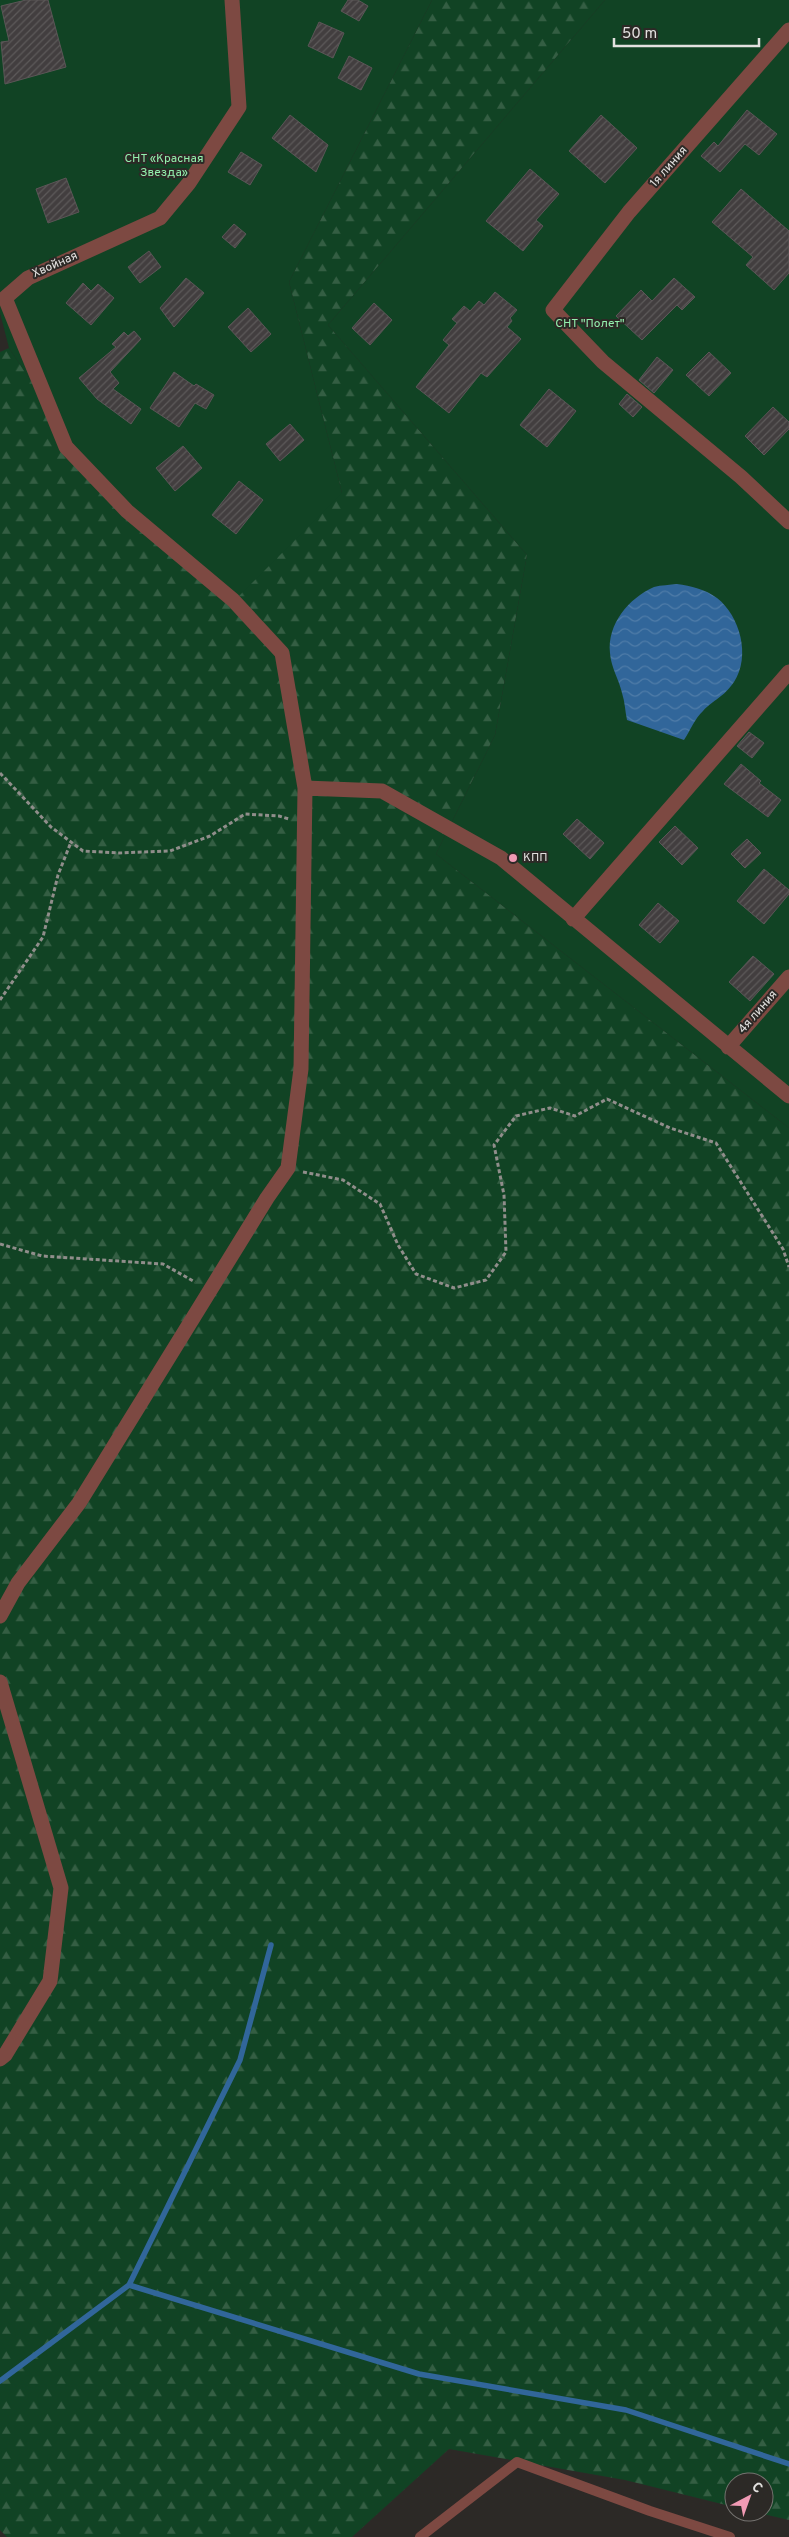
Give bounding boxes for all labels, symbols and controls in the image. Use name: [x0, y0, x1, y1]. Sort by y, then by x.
scale bar: [614, 15, 759, 47]
text: 50 m: [622, 25, 657, 44]
street label: 1я линия: [647, 143, 691, 191]
park label: СНТ «Красная Звезда»: [124, 151, 204, 181]
street label: Хвойная: [30, 248, 80, 282]
park label: СНТ "Полет": [555, 316, 625, 332]
place label: КПП: [523, 850, 547, 866]
marker: КПП: [507, 852, 519, 864]
street label: 4я линия: [735, 987, 781, 1037]
north arrow: [724, 2472, 774, 2522]
text: С: [748, 2479, 766, 2498]

